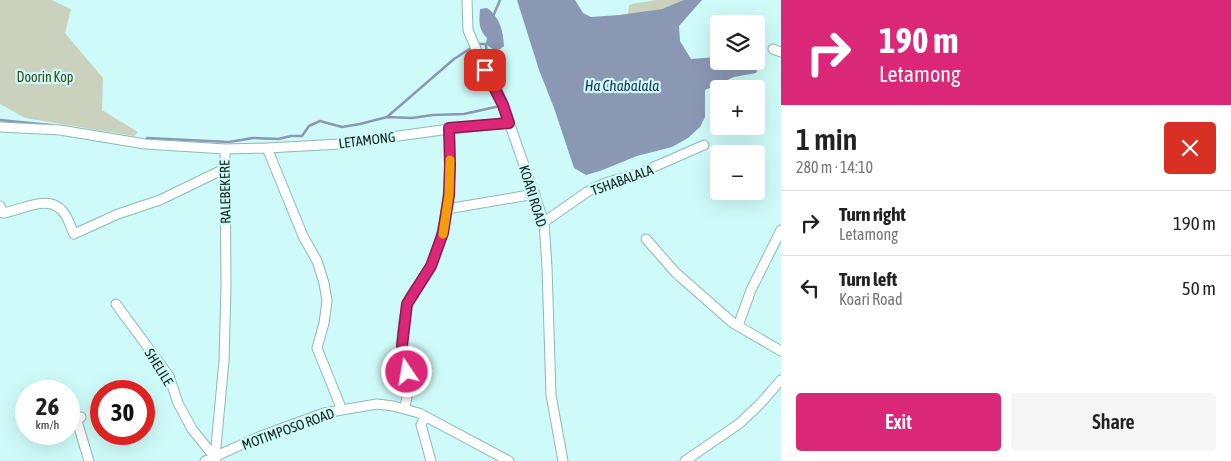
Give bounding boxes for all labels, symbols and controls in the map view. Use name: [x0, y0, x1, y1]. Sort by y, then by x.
map controls: [710, 15, 765, 200]
button: layers: [710, 15, 765, 70]
icon: right: [796, 20, 861, 85]
text: 190 m: [879, 20, 958, 60]
pin: [464, 49, 506, 91]
icon: arrive: [471, 56, 499, 84]
text: Letamong: [879, 61, 960, 87]
park label: Doorin Kop: [17, 69, 74, 85]
water label: Ha Chabalala: [585, 77, 659, 94]
button: +: [710, 80, 765, 135]
text: 1 min: [796, 122, 857, 156]
button: close: [1164, 122, 1216, 174]
street label: LETAMONG: [338, 129, 396, 151]
button: −: [710, 145, 765, 200]
text: 280 m · 14:10: [796, 158, 873, 176]
street label: RALEBEKERE: [216, 160, 234, 224]
street label: TSHABALALA: [589, 161, 655, 199]
street label: KOARI ROAD: [516, 163, 550, 229]
text: Turn right: [839, 203, 906, 225]
icon: right: [796, 209, 824, 237]
text: 190 m: [1173, 212, 1216, 234]
text: Letamong: [839, 225, 898, 243]
text: Turn left: [839, 268, 897, 290]
icon: left: [796, 274, 824, 302]
text: 50 m: [1182, 277, 1216, 299]
text: Koari Road: [839, 290, 903, 308]
position arrow: [380, 345, 432, 397]
street label: SHELILE: [142, 346, 176, 388]
speed limit sign: 30: [90, 380, 155, 445]
text: 26: [36, 392, 59, 420]
button: Exit: [796, 393, 1001, 451]
button: Share: [1011, 393, 1216, 451]
street label: MOTIMPOSO ROAD: [240, 405, 337, 453]
text: km/h: [36, 418, 59, 432]

